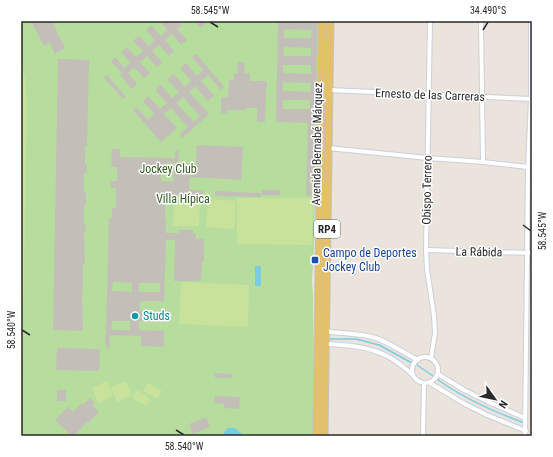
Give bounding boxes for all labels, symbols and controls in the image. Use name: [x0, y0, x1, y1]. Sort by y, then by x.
text: 58.545°W: [191, 5, 230, 16]
text: 34.490°S: [470, 5, 506, 16]
street label: Avenida Bernabé Márquez: [309, 82, 325, 206]
street label: Ernesto de las Carreras: [375, 86, 485, 104]
street label: Obispo Terrero: [419, 155, 435, 225]
park label: Jockey Club: [139, 162, 197, 176]
park label: Villa Hípica: [156, 192, 210, 206]
text: 58.545°W: [537, 211, 548, 250]
road number: RP4: [314, 220, 340, 238]
street label: La Rábida: [456, 245, 503, 259]
place label: Campo de Deportes Jockey Club: [323, 246, 417, 274]
marker: Campo de Deportes Jockey Club: [310, 255, 320, 265]
place label: Studs: [143, 309, 170, 323]
text: 58.540°W: [6, 310, 17, 349]
marker: Studs: [130, 311, 140, 321]
north arrow: [475, 379, 515, 419]
text: N: [496, 398, 510, 411]
text: 58.540°W: [165, 441, 204, 452]

